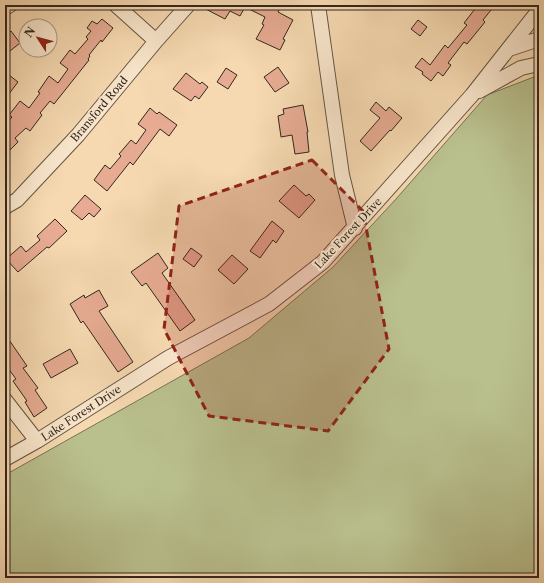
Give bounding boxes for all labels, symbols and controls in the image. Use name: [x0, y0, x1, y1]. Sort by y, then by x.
north arrow: [18, 18, 58, 58]
text: N: [21, 24, 39, 40]
street label: Bransford Road: [67, 73, 131, 145]
street label: Lake Forest Drive: [311, 194, 385, 272]
street label: Lake Forest Drive: [39, 382, 123, 444]

